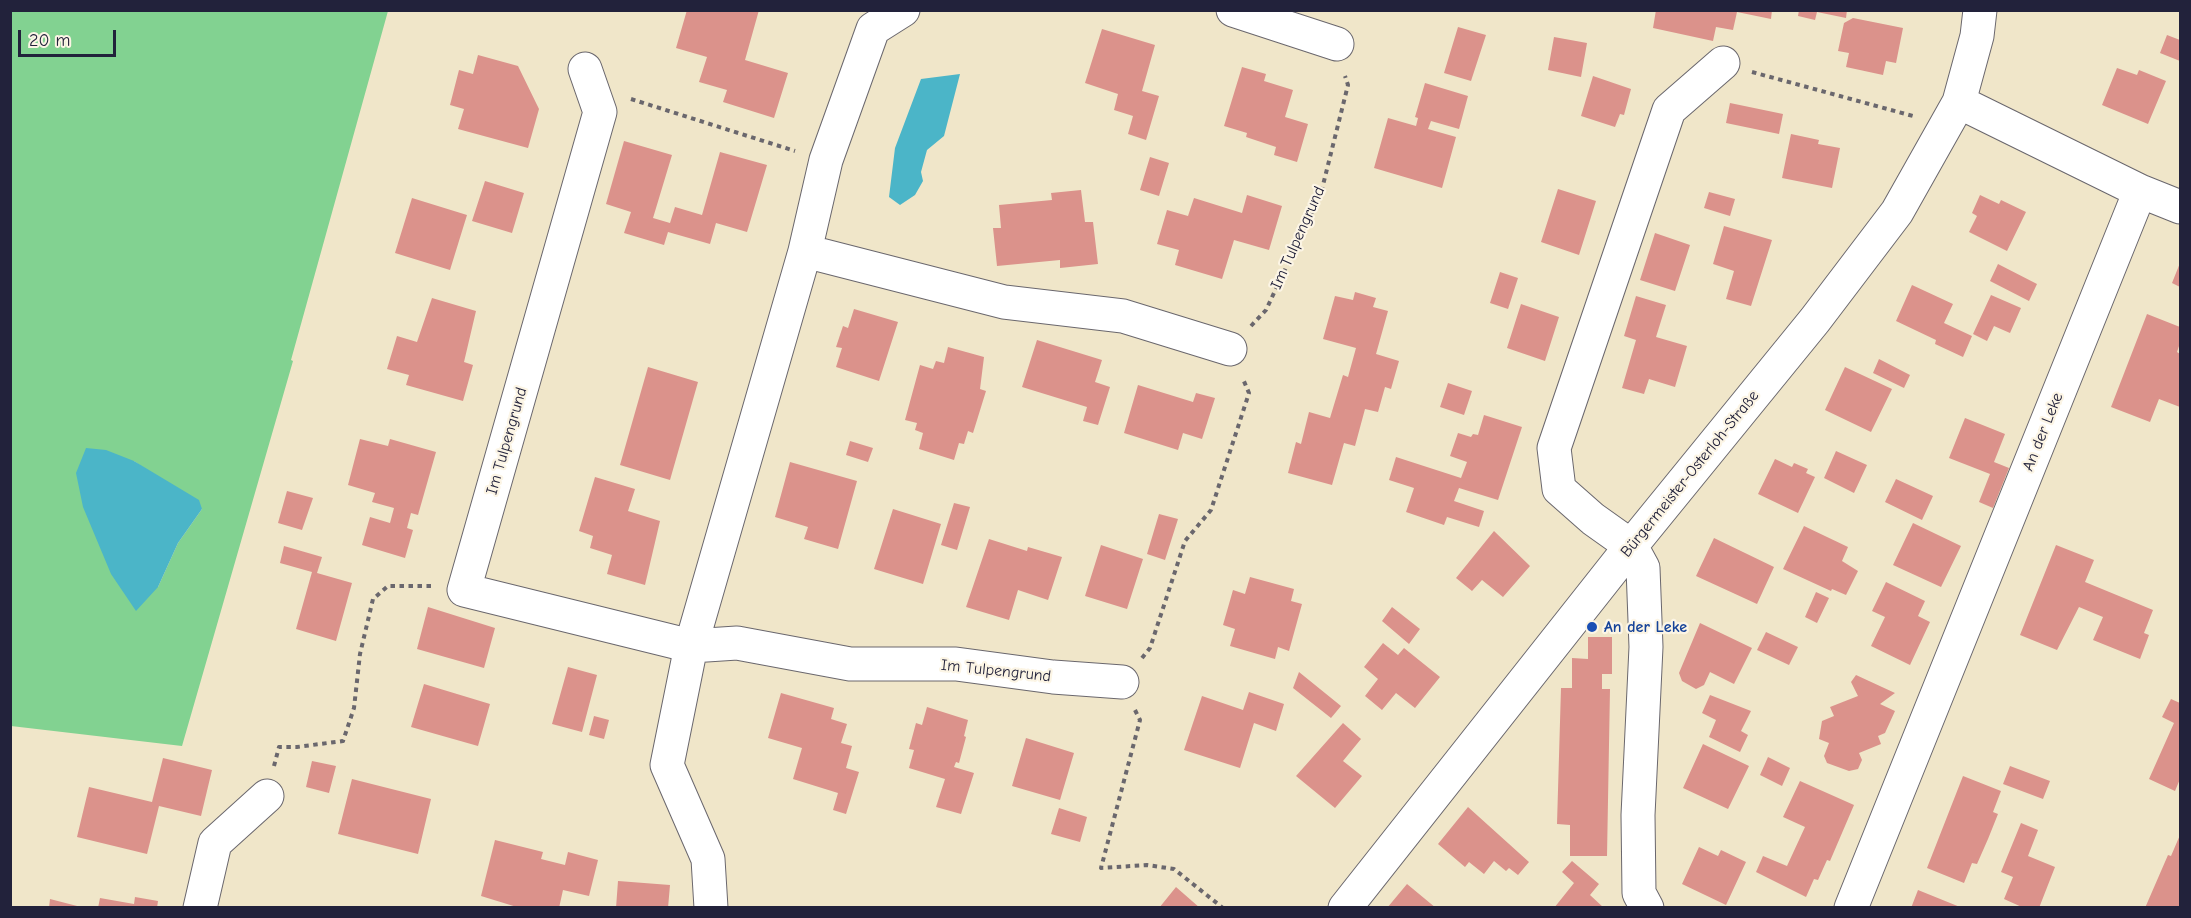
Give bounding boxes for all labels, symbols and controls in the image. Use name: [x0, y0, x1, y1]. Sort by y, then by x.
scale bar: [21, 18, 118, 56]
text: 20 m: [29, 30, 70, 51]
street label: Im Tulpengrund: [1267, 184, 1329, 292]
street label: Im Tulpengrund: [483, 385, 531, 497]
street label: Bürgermeister-Osterloh-Straße: [1617, 387, 1763, 561]
street label: An der Leke: [2019, 390, 2067, 474]
place label: An der Leke: [1604, 617, 1687, 637]
marker: An der Leke: [1585, 620, 1599, 634]
street label: Im Tulpengrund: [940, 656, 1052, 686]

